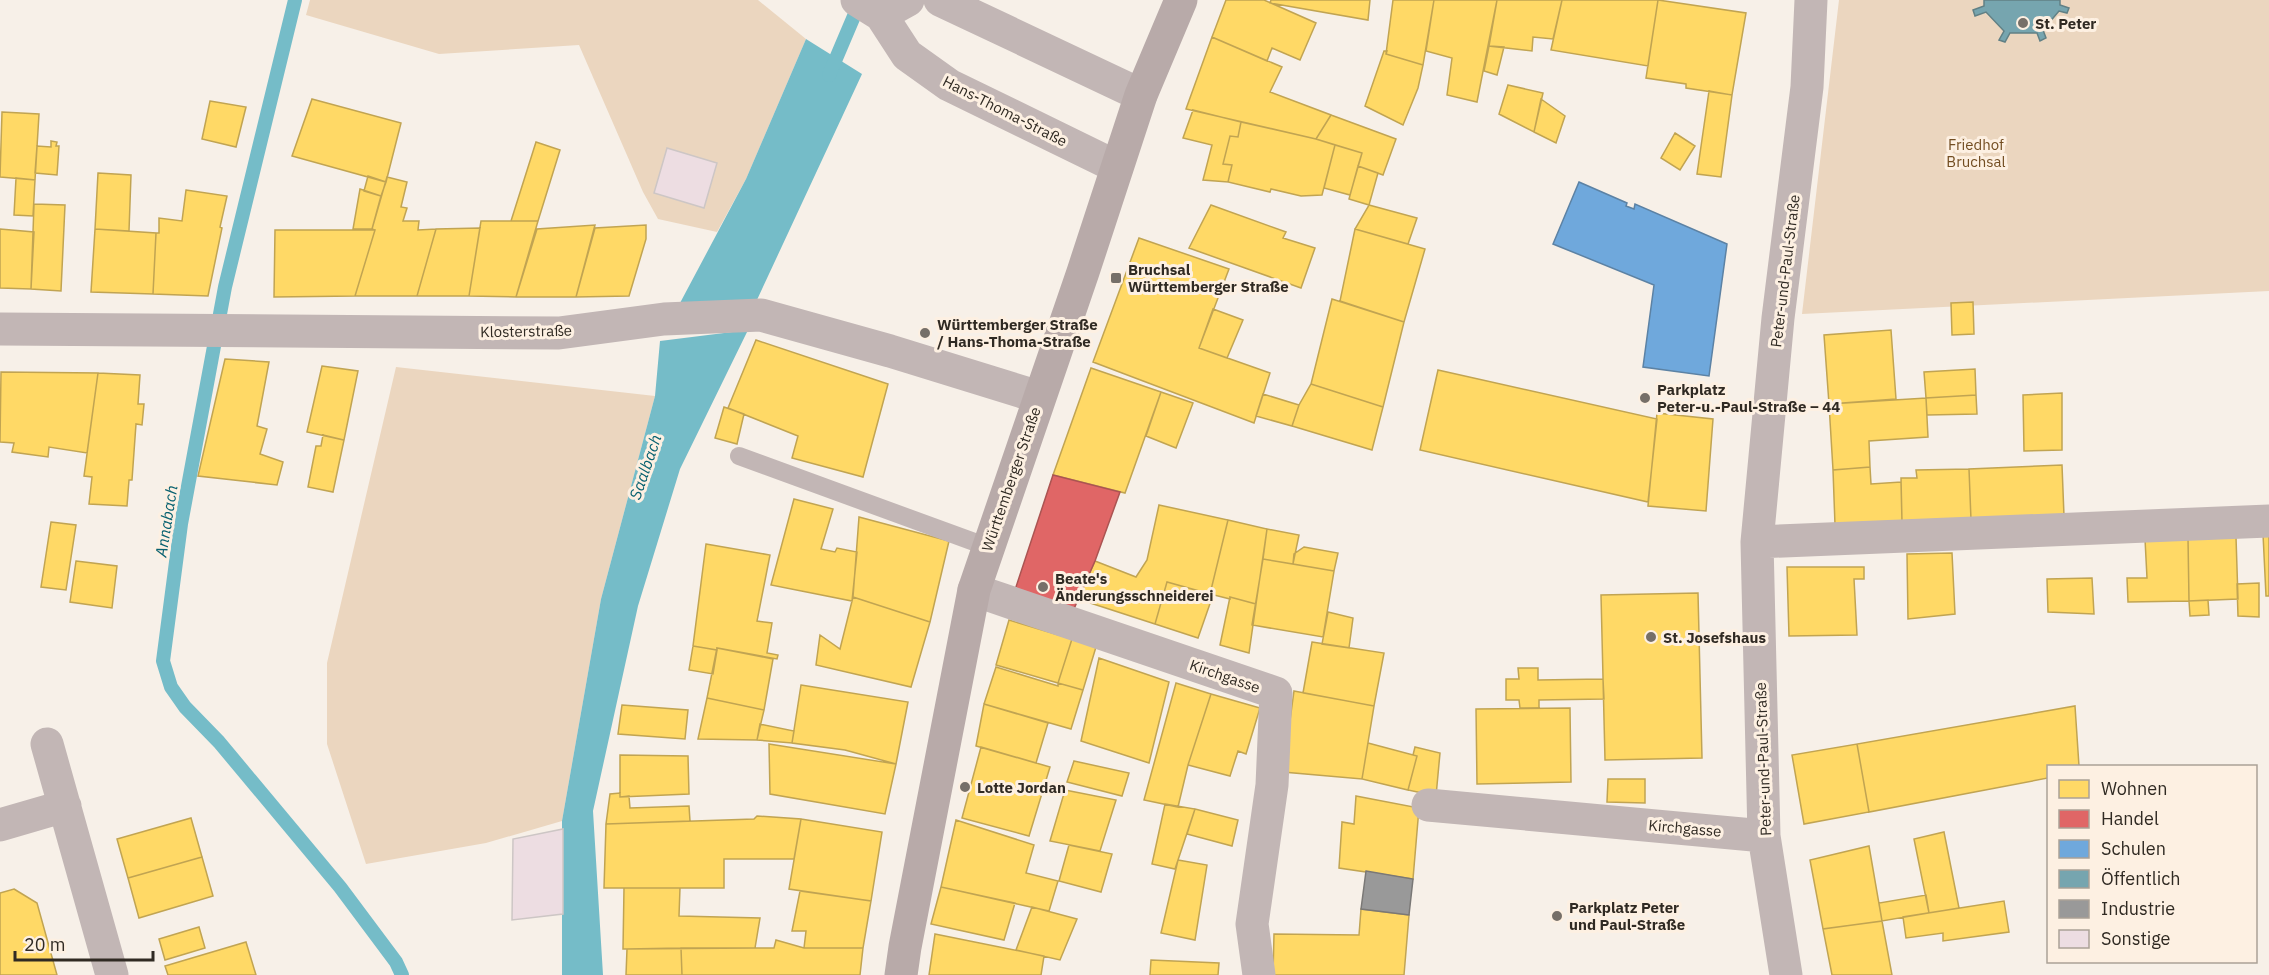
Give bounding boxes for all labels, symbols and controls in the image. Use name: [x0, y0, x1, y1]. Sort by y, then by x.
place label: St. Peter: [2035, 14, 2096, 33]
marker: St. Peter: [2016, 16, 2030, 30]
street label: Hans-Thoma-Straße: [940, 71, 1070, 151]
park label: Friedhof Bruchsal: [1946, 135, 2006, 171]
street label: Peter-und-Paul-Straße: [1766, 194, 1804, 348]
place label: Bruchsal Württemberger Straße: [1128, 260, 1289, 296]
marker: Bruchsal Württemberger Straße: [1109, 271, 1123, 285]
place label: Württemberger Straße / Hans-Thoma-Straße: [937, 315, 1098, 351]
street label: Klosterstraße: [480, 321, 572, 341]
marker: Württemberger Straße / Hans-Thoma-Straße: [918, 326, 932, 340]
place label: Parkplatz Peter-u.-Paul-Straße – 44: [1657, 380, 1840, 416]
marker: Parkplatz Peter-u.-Paul-Straße – 44: [1638, 391, 1652, 405]
street label: Württemberger Straße: [977, 404, 1045, 554]
water label: Saalbach: [625, 432, 665, 502]
water label: Annabach: [150, 484, 182, 559]
place label: Beate's Änderungsschneiderei: [1055, 569, 1214, 605]
marker: Beate's Änderungsschneiderei: [1036, 580, 1050, 594]
place label: St. Josefshaus: [1663, 628, 1766, 647]
marker: St. Josefshaus: [1644, 630, 1658, 644]
street label: Kirchgasse: [1187, 655, 1263, 697]
street label: Peter-und-Paul-Straße: [1751, 682, 1775, 836]
legend: [2047, 765, 2257, 963]
text: Wohnen: [2101, 777, 2167, 800]
place label: Lotte Jordan: [977, 778, 1066, 797]
marker: Lotte Jordan: [958, 780, 972, 794]
text: Handel: [2101, 807, 2159, 830]
street label: Kirchgasse: [1648, 815, 1722, 841]
text: Schulen: [2101, 837, 2166, 860]
text: Öffentlich: [2101, 867, 2180, 890]
text: Industrie: [2101, 897, 2175, 920]
place label: Parkplatz Peter und Paul-Straße: [1569, 898, 1685, 934]
marker: Parkplatz Peter und Paul-Straße: [1550, 909, 1564, 923]
scale bar: [15, 924, 153, 962]
text: Sonstige: [2101, 927, 2171, 950]
text: 20 m: [24, 933, 66, 956]

